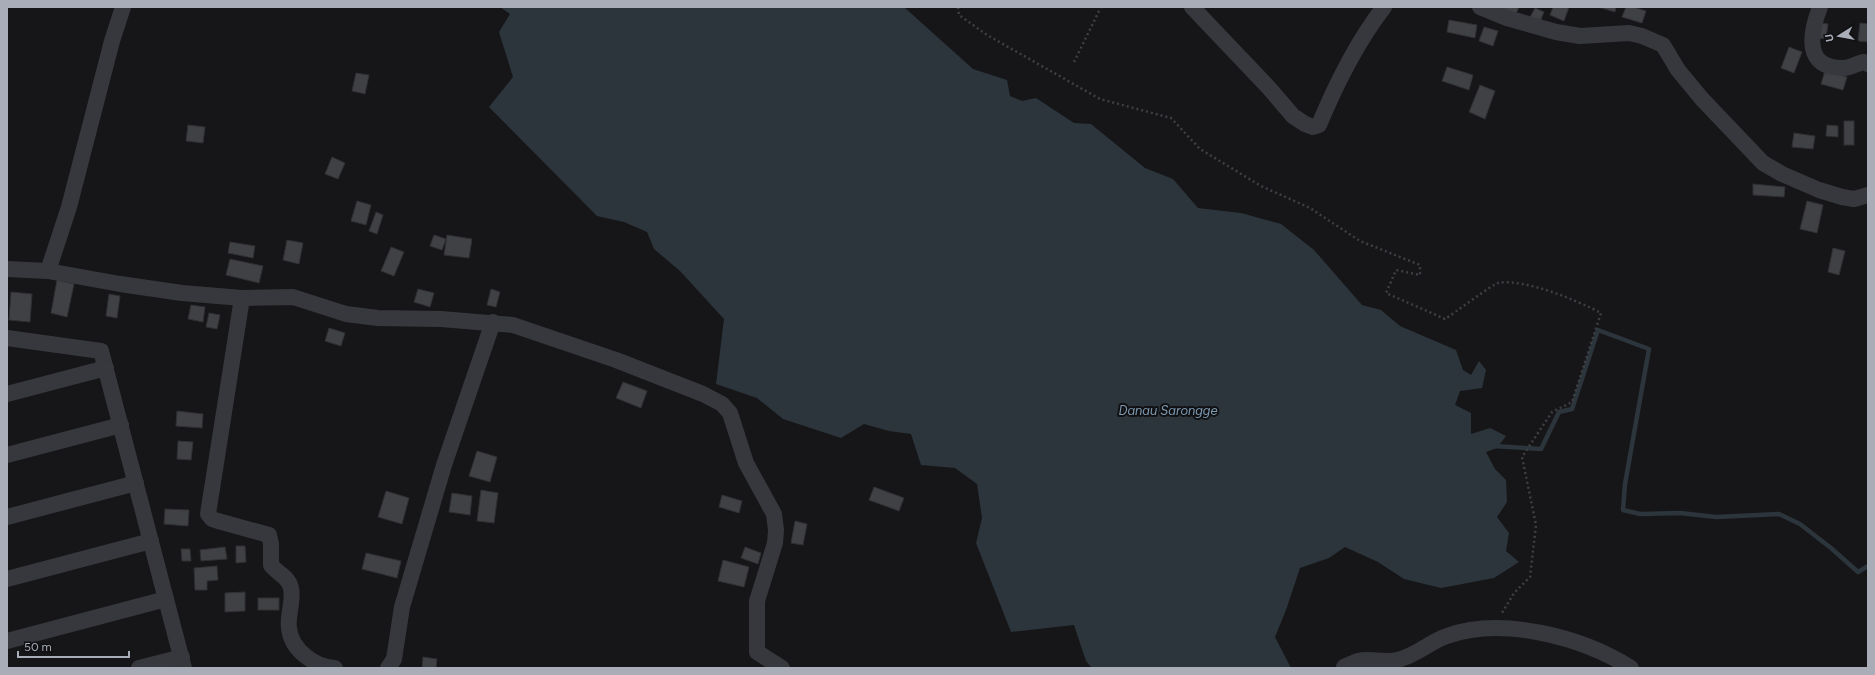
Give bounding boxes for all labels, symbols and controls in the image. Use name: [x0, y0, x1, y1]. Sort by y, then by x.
north arrow: [1819, 16, 1859, 56]
text: U: [1823, 33, 1837, 43]
water label: Danau Sarongge: [1118, 403, 1218, 418]
scale bar: [18, 633, 129, 659]
text: 50 m: [24, 640, 52, 654]

